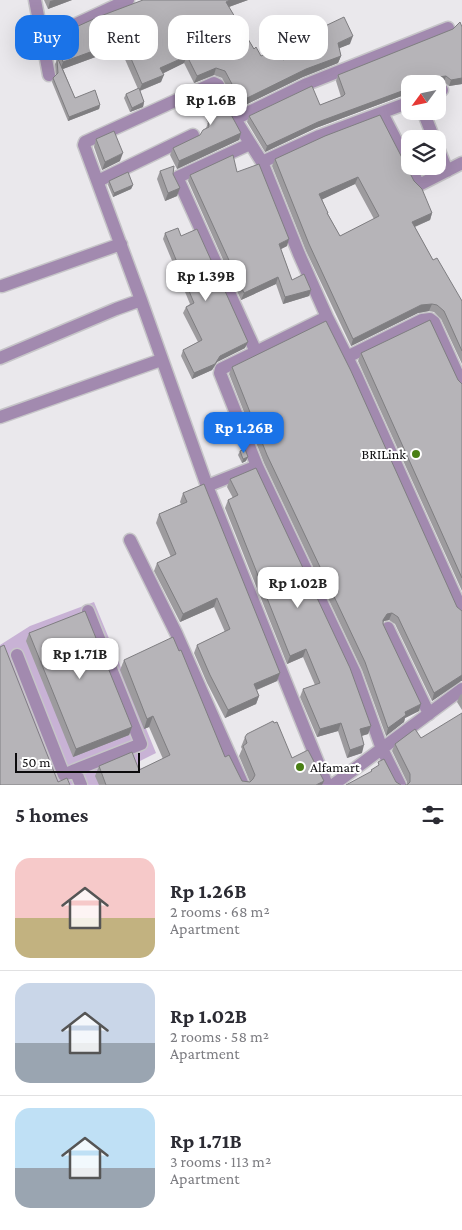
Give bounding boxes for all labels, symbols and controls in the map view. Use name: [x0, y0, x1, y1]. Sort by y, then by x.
chip: Buy: [15, 15, 79, 60]
chip: Rent: [89, 15, 158, 60]
chip: Filters: [168, 15, 249, 60]
chip: New: [259, 15, 328, 60]
north arrow: [401, 75, 446, 120]
map controls: [401, 75, 446, 175]
pin: Rp 1.6B: [165, 84, 257, 126]
text: Rp 1.6B: [186, 91, 236, 108]
button: layers: [401, 130, 446, 175]
pin: Rp 1.39B: [154, 260, 258, 302]
text: Rp 1.39B: [177, 267, 235, 284]
pin: Rp 1.26B: [192, 412, 296, 454]
text: Rp 1.26B: [215, 419, 273, 436]
place label: BRILink: [361, 446, 406, 462]
marker: BRILink: [410, 448, 422, 460]
pin: Rp 1.02B: [246, 566, 350, 609]
text: Rp 1.02B: [269, 574, 327, 591]
pin: Rp 1.71B: [28, 638, 132, 680]
text: Rp 1.71B: [53, 645, 107, 662]
scale bar: [15, 750, 140, 773]
text: 50 m: [22, 754, 50, 770]
place label: Alfamart: [310, 759, 360, 775]
marker: Alfamart: [294, 761, 306, 773]
icon: filters: [419, 801, 447, 829]
text: 5 homes: [15, 803, 88, 827]
icon: home: [55, 878, 115, 938]
text: Rp 1.26B: [170, 879, 247, 903]
text: 2 rooms · 68 m²: [170, 903, 270, 920]
text: Apartment: [170, 920, 240, 937]
icon: home: [55, 1003, 115, 1063]
text: Rp 1.02B: [170, 1004, 247, 1028]
text: 2 rooms · 58 m²: [170, 1028, 269, 1045]
text: Apartment: [170, 1045, 240, 1062]
icon: home: [55, 1128, 115, 1188]
text: Rp 1.71B: [170, 1129, 242, 1153]
text: 3 rooms · 113 m²: [170, 1153, 271, 1170]
text: Apartment: [170, 1170, 240, 1187]

